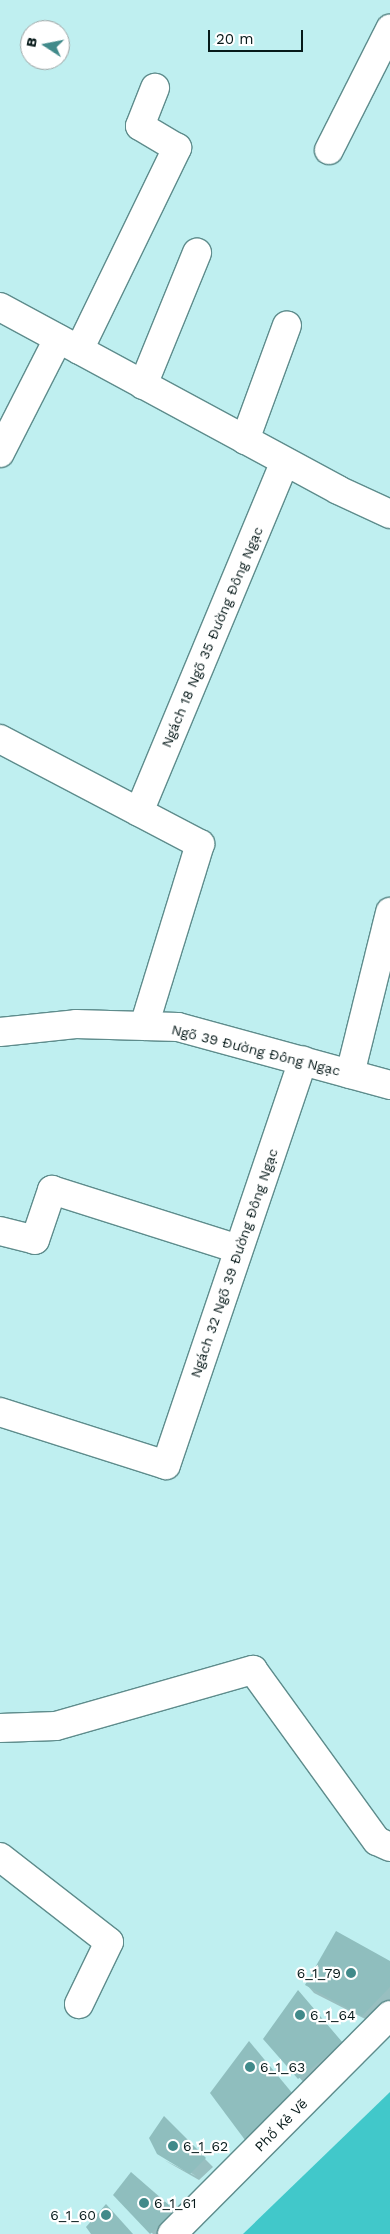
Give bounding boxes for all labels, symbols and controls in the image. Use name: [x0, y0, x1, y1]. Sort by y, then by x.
north arrow: [20, 20, 70, 70]
scale bar: [210, 20, 305, 52]
text: 20 m: [216, 30, 254, 48]
text: B: [22, 36, 40, 49]
street label: Ngách 18 Ngõ 35 Đường Đông Ngạc: [158, 524, 266, 750]
street label: Ngõ 39 Đường Đông Ngạc: [170, 1021, 342, 1079]
street label: Ngách 32 Ngõ 39 Đường Đông Ngạc: [187, 1146, 281, 1380]
place label: 6_1_79: [297, 1965, 341, 1981]
marker: 6_1_79: [345, 1967, 357, 1979]
place label: 6_1_64: [310, 2007, 356, 2023]
marker: 6_1_64: [294, 2009, 306, 2021]
place label: 6_1_63: [260, 2059, 305, 2075]
marker: 6_1_63: [244, 2061, 256, 2073]
street label: Phố Kẻ Vẽ: [251, 2095, 311, 2155]
place label: 6_1_62: [183, 2138, 228, 2154]
marker: 6_1_62: [167, 2140, 179, 2152]
place label: 6_1_61: [154, 2195, 196, 2211]
marker: 6_1_61: [138, 2197, 150, 2209]
place label: 6_1_60: [50, 2207, 96, 2223]
marker: 6_1_60: [100, 2209, 112, 2221]

